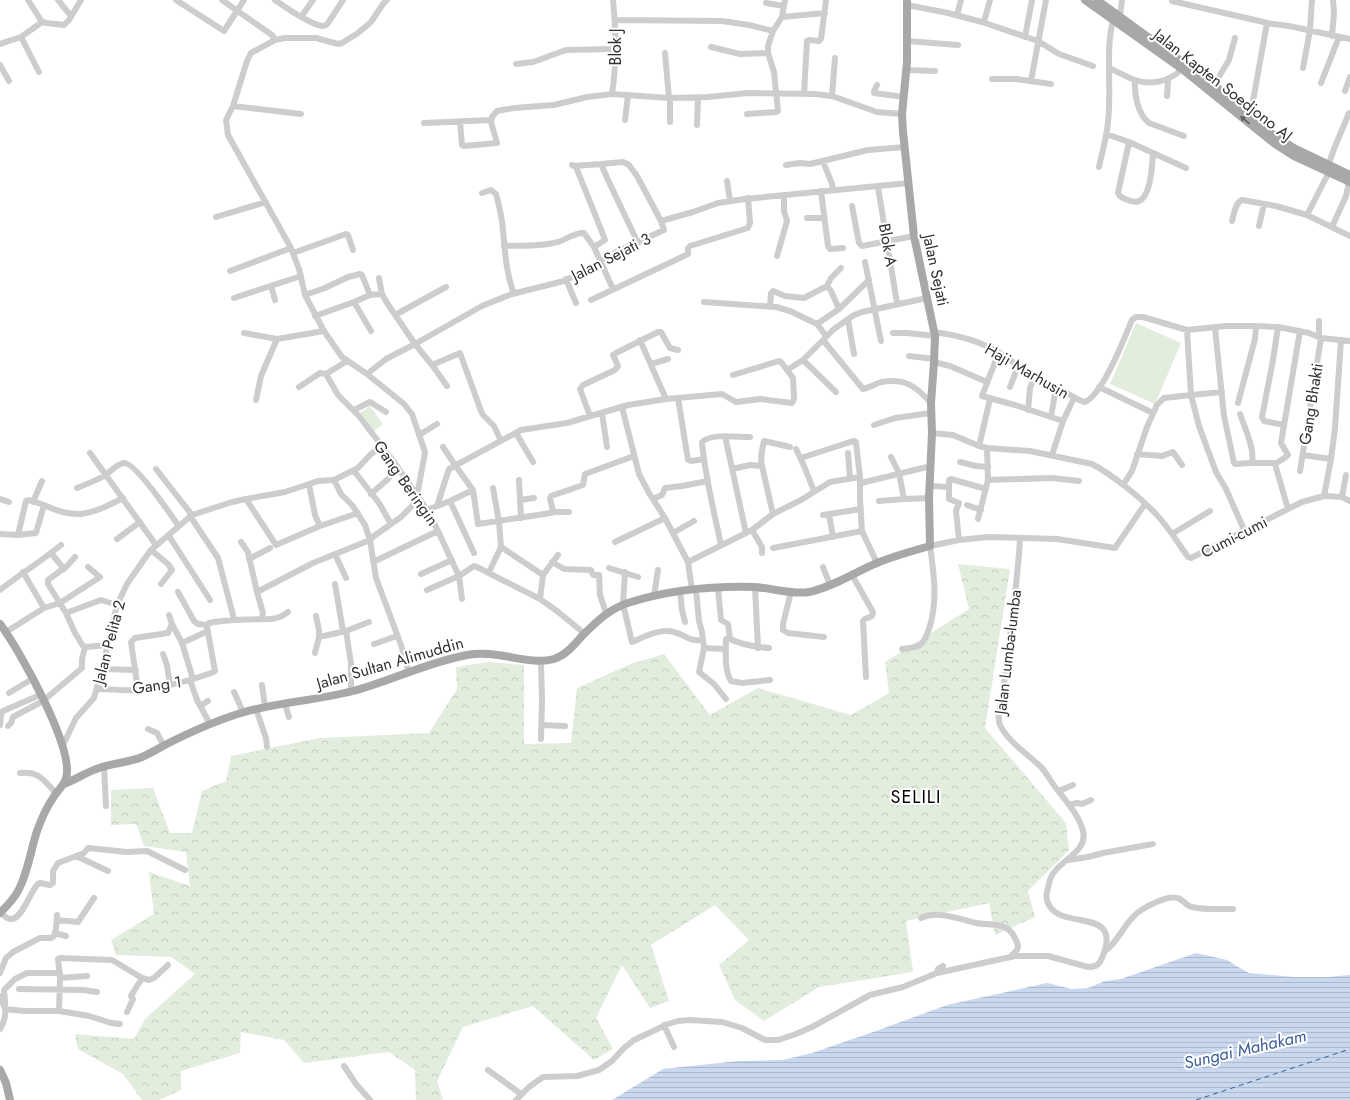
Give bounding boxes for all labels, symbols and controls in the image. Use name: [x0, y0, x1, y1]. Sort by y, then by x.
street label: Jalan Kapten Soedjono AJ: [1147, 22, 1298, 147]
street label: Blok J: [604, 28, 627, 66]
one-way arrow: [1239, 115, 1250, 124]
street label: Blok A: [873, 221, 903, 269]
street label: Jalan Sejati 3: [566, 227, 655, 288]
street label: Jalan Sejati: [917, 230, 955, 308]
street label: Haji Marhusin: [981, 338, 1073, 404]
street label: Gang Bhakti: [1293, 361, 1329, 447]
street label: Gang Beringin: [368, 436, 444, 530]
street label: Cumi-cumi: [1197, 510, 1271, 564]
street label: Jalan Lumba-lumba: [989, 588, 1027, 718]
street label: Jalan Pelita 2: [86, 598, 131, 688]
street label: Jalan Sultan Alimuddin: [312, 631, 466, 696]
street label: Gang 1: [131, 670, 183, 700]
district label: SELILI: [891, 784, 941, 810]
water label: Sungai Mahakam: [1181, 1023, 1309, 1075]

